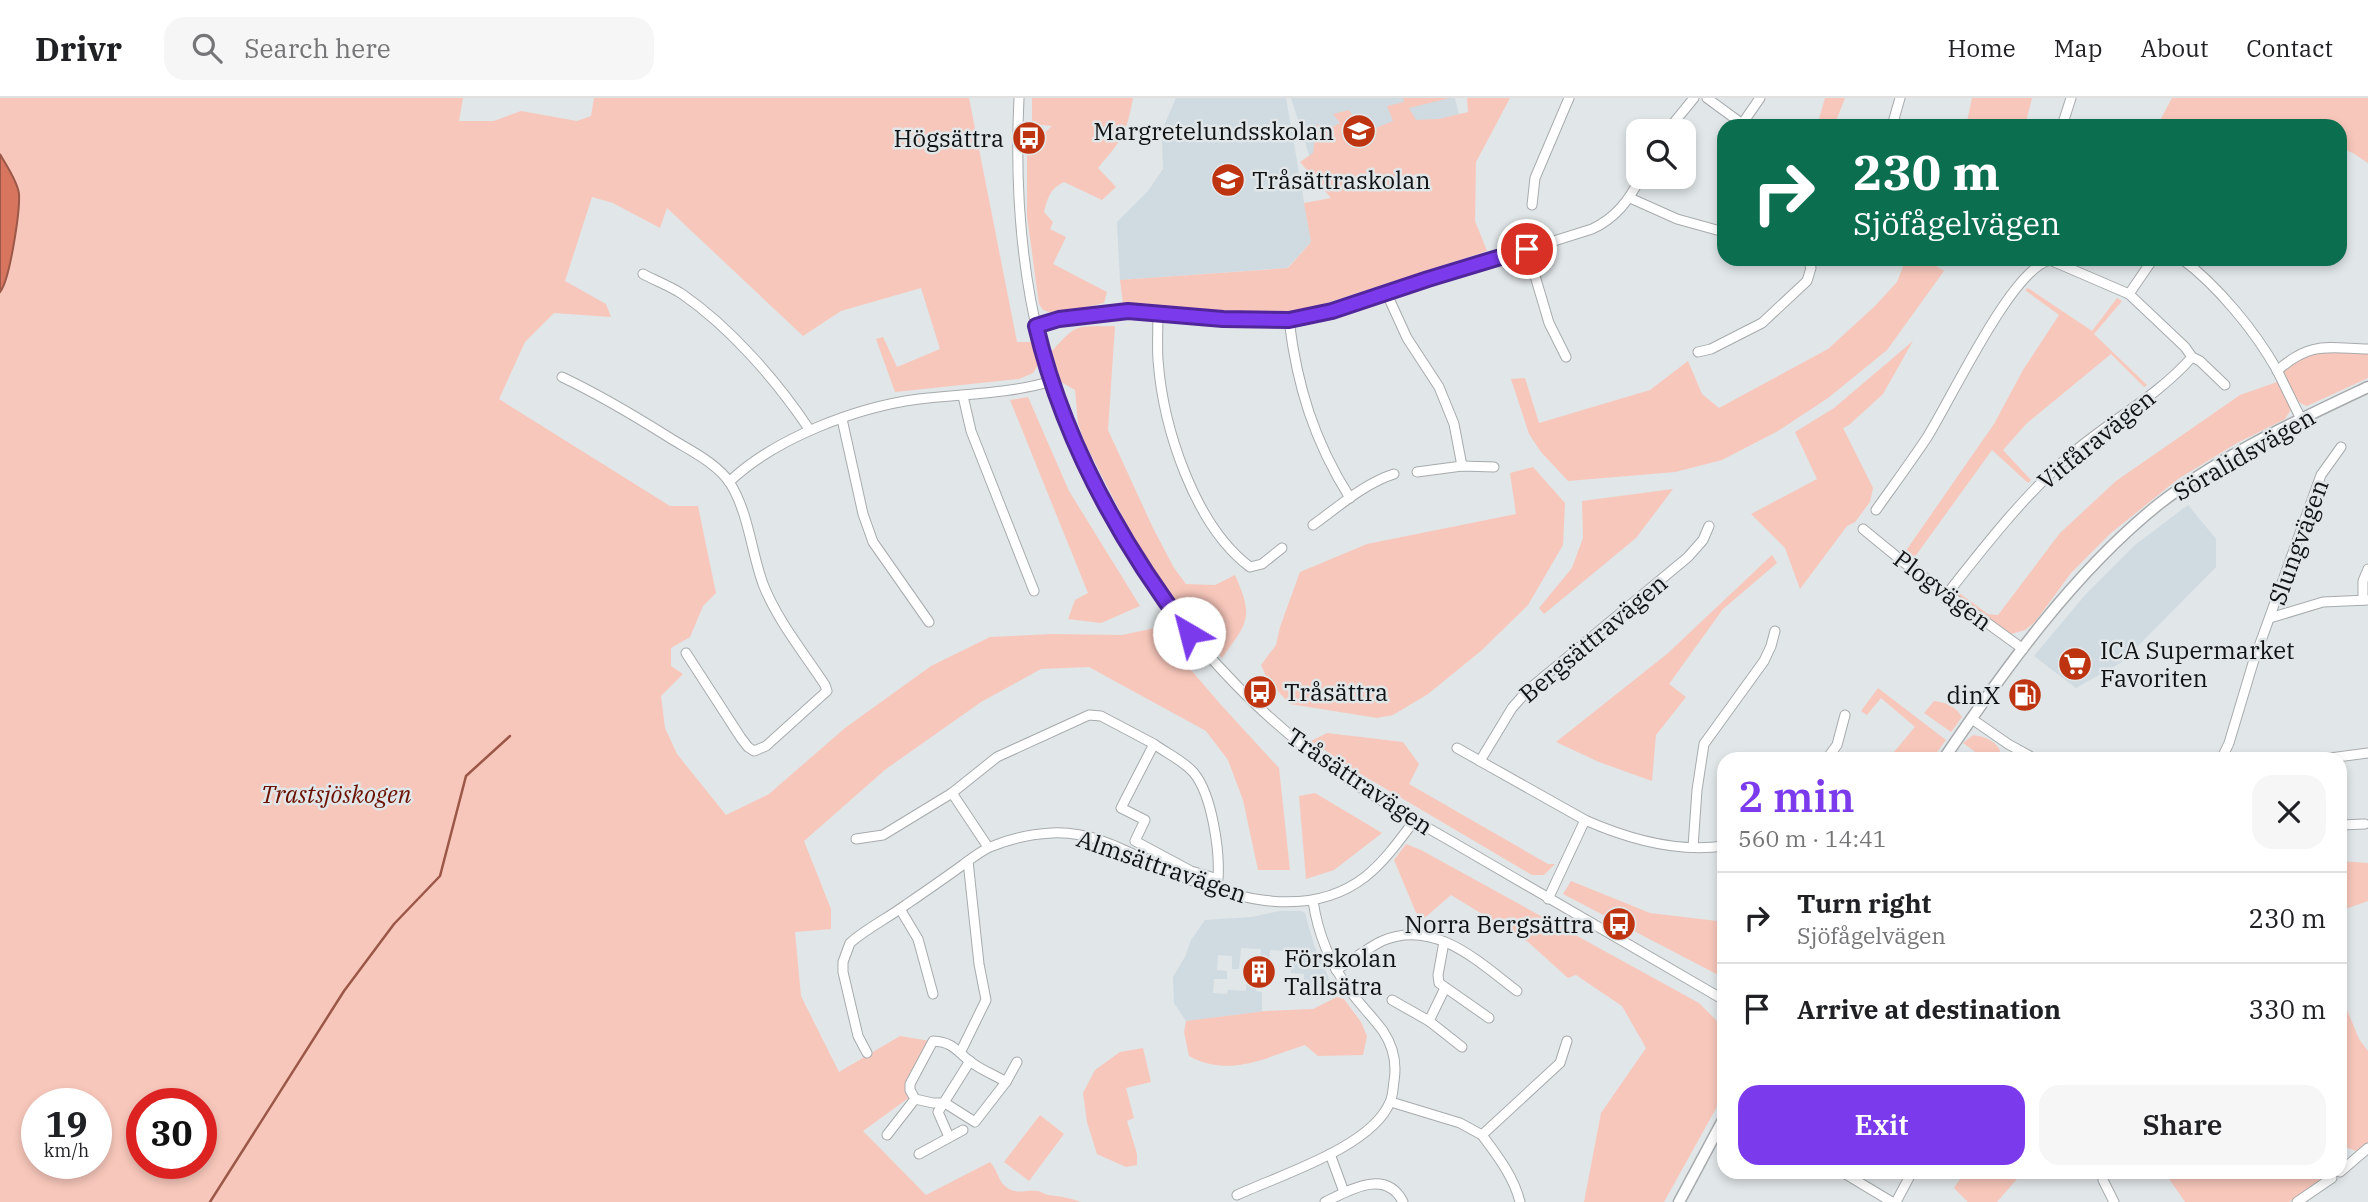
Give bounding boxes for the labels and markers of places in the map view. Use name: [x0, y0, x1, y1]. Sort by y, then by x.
school or university icon: Margretelundsskolan: [1340, 112, 1378, 150]
place label: Margretelundsskolan: [1093, 115, 1334, 147]
bus stop icon: Högsättra: [1010, 119, 1048, 157]
place label: Högsättra: [894, 122, 1004, 154]
school or university icon: Tråsättraskolan: [1209, 161, 1247, 199]
place label: Tråsättraskolan: [1252, 164, 1431, 196]
pin: [1497, 219, 1557, 279]
place label: ICA Supermarket Favoriten: [2100, 634, 2295, 694]
supermarket icon: ICA Supermarket Favoriten: [2056, 645, 2094, 683]
bus stop icon: Tråsättra: [1241, 673, 1279, 711]
place label: Tråsättra: [1284, 676, 1388, 708]
fuel station icon: dinX: [2006, 676, 2044, 714]
place label: dinX: [1946, 679, 2000, 711]
bus stop icon: Norra Bergsättra: [1600, 905, 1638, 943]
place label: Norra Bergsättra: [1404, 908, 1594, 940]
place label: Förskolan Tallsätra: [1284, 942, 1397, 1002]
building icon: Förskolan Tallsätra: [1240, 953, 1278, 991]

